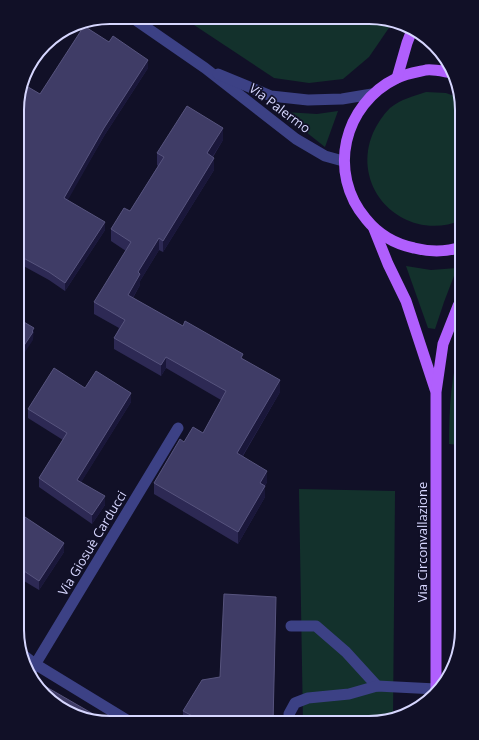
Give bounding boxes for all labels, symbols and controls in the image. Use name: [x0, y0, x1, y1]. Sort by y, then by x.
street label: Via Palermo: [246, 79, 314, 137]
street label: Via Circonvallazione: [413, 482, 431, 602]
street label: Via Giosuè Carducci: [54, 487, 130, 599]

